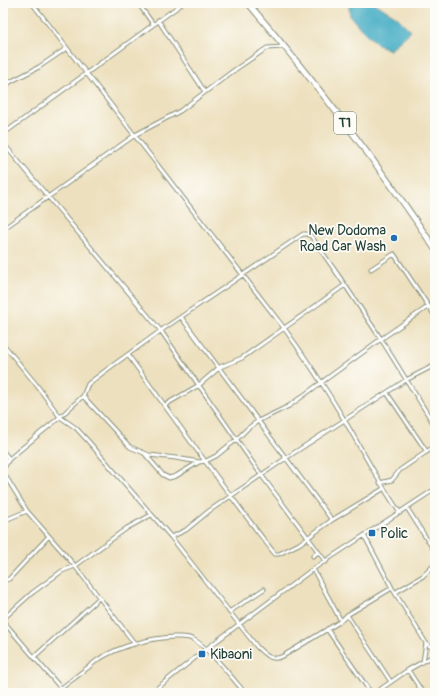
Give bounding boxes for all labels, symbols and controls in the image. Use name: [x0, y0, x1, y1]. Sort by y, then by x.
road number: T1: [334, 112, 356, 134]
place label: New Dodoma Road Car Wash: [299, 222, 386, 255]
marker: New Dodoma Road Car Wash: [389, 233, 399, 243]
place label: Polic: [380, 525, 408, 542]
marker: Polic: [367, 528, 377, 538]
place label: Kibaoni: [210, 646, 253, 663]
marker: Kibaoni: [197, 649, 207, 659]

